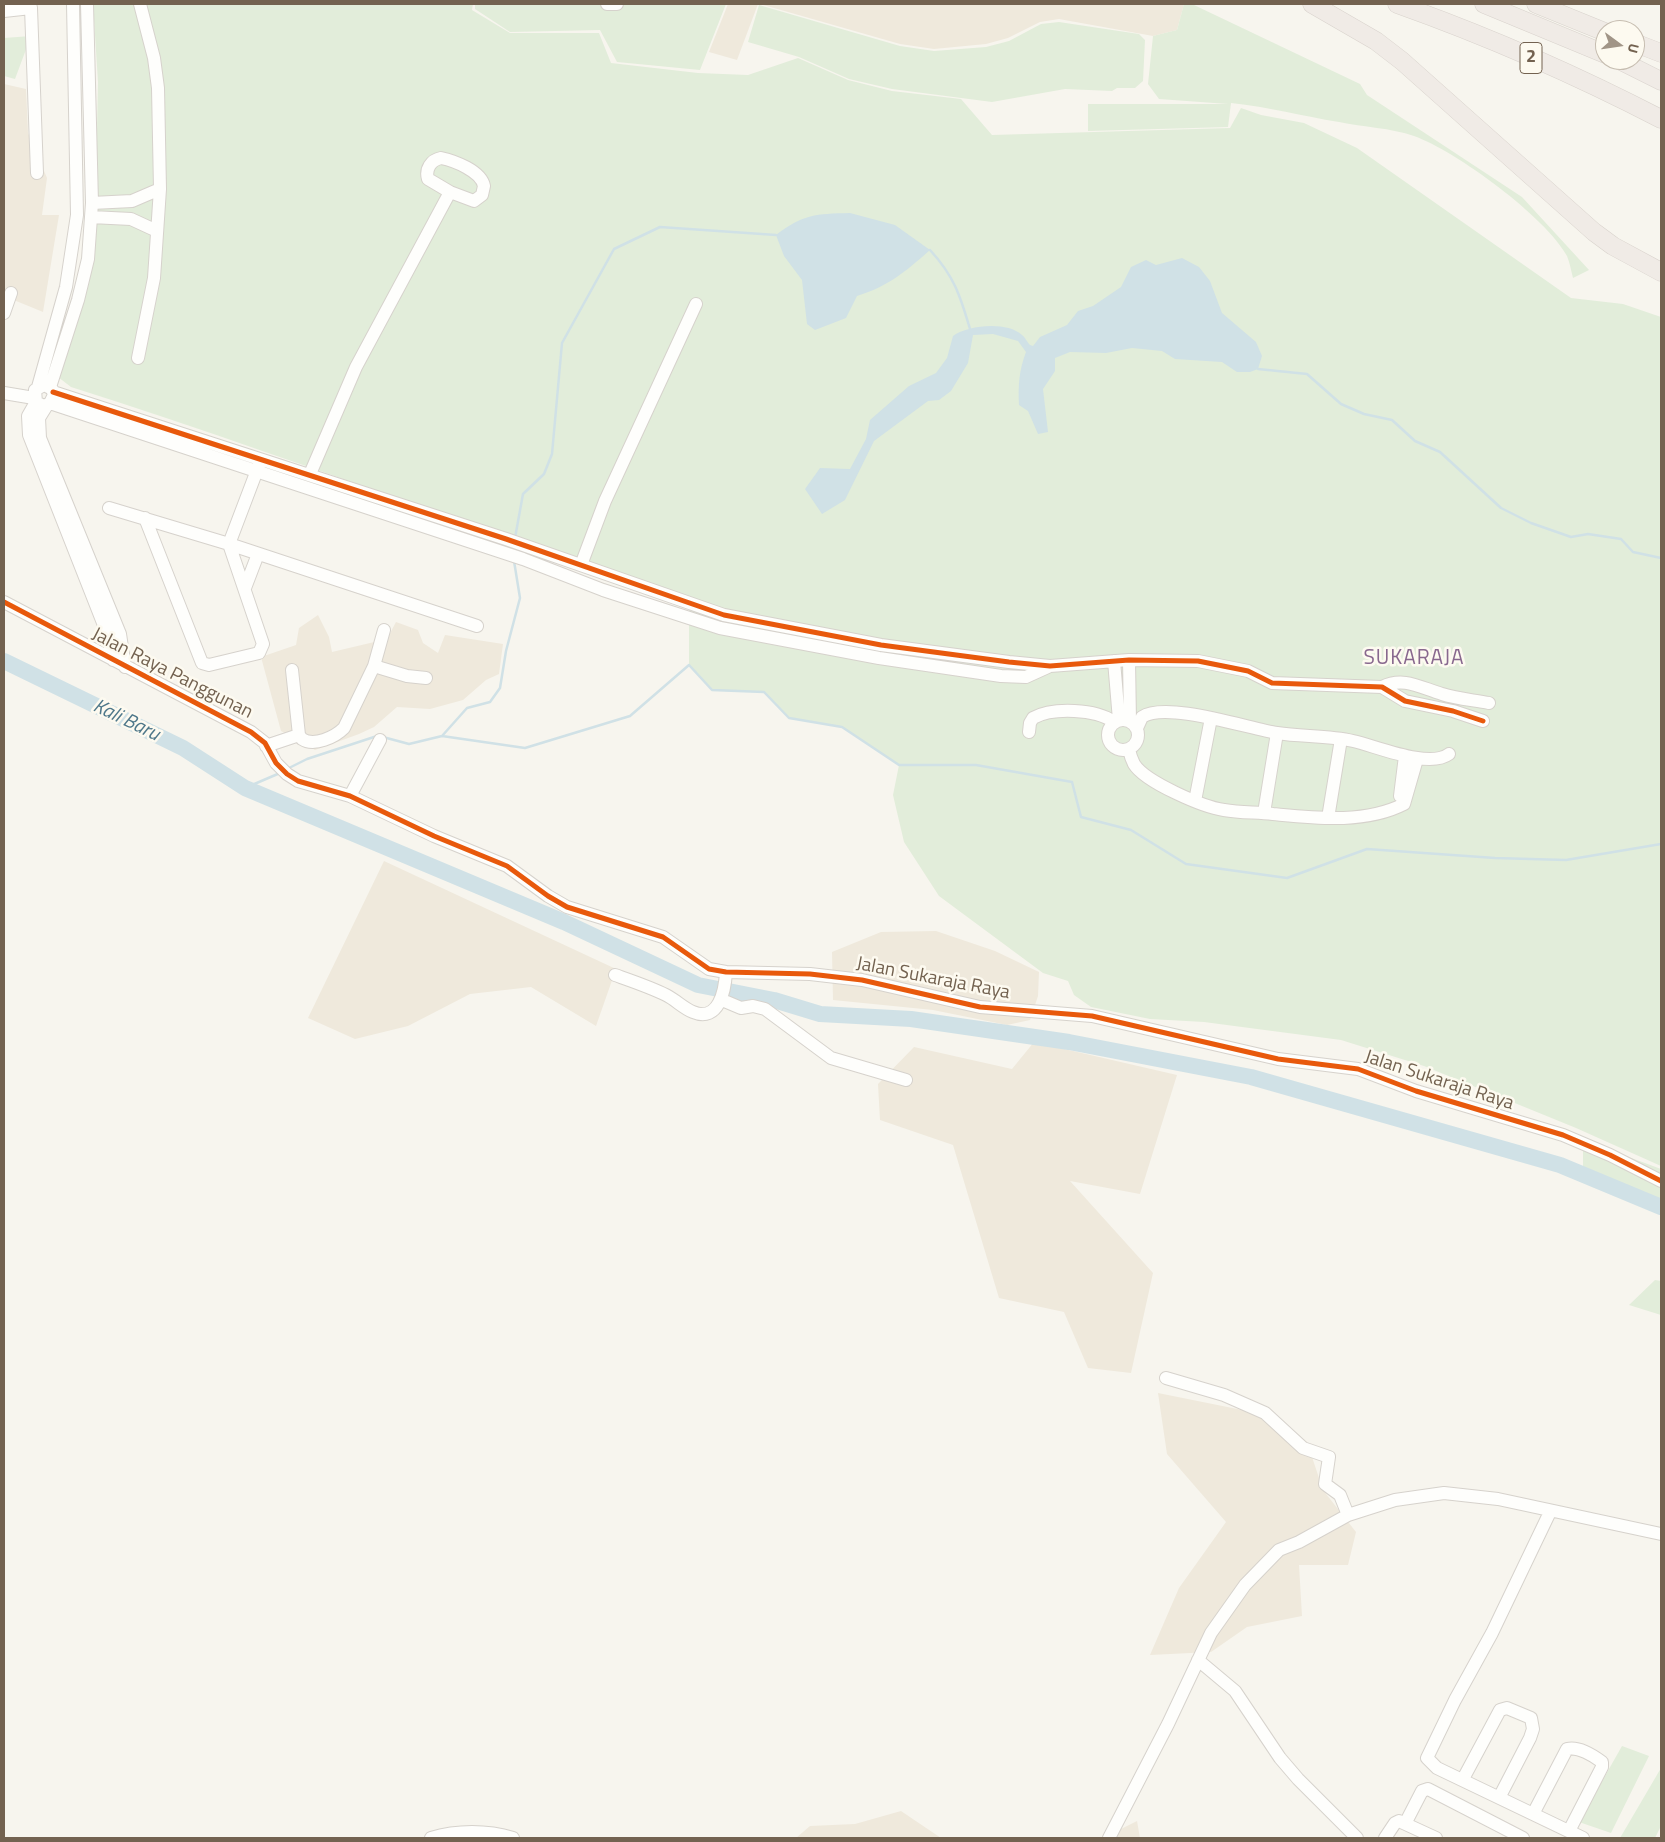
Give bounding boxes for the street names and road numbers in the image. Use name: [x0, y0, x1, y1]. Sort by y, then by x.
road number: 2: [1520, 42, 1542, 74]
street label: Jalan Raya Panggunan: [88, 624, 256, 724]
street label: Jalan Sukaraja Raya: [854, 953, 1012, 1005]
street label: Jalan Sukaraja Raya: [1361, 1046, 1517, 1116]

